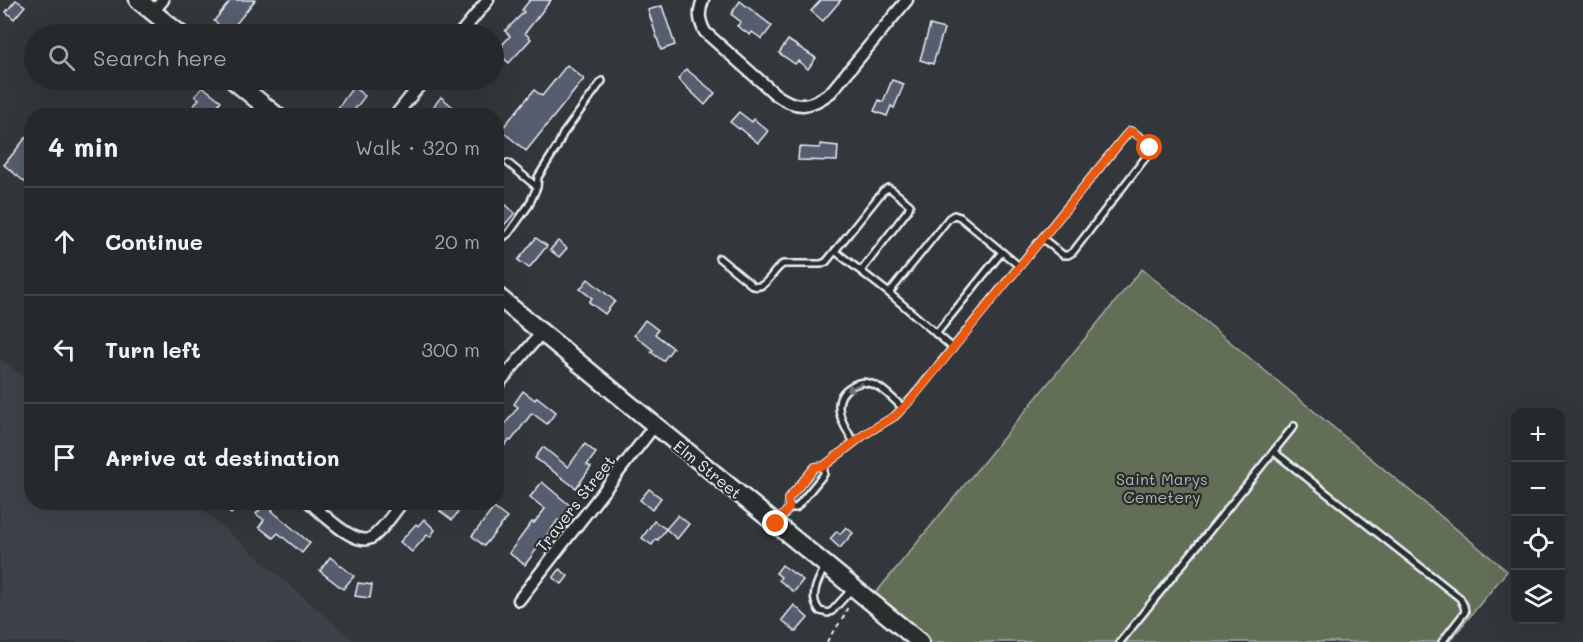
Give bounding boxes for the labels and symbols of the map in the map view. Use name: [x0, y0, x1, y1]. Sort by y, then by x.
route start: [1136, 134, 1162, 160]
one-way arrow: [845, 381, 863, 391]
street label: Elm Street: [670, 435, 746, 503]
street label: Travers Street: [531, 450, 619, 556]
park label: Saint Marys Cemetery: [1116, 468, 1208, 507]
route end: [762, 510, 788, 536]

